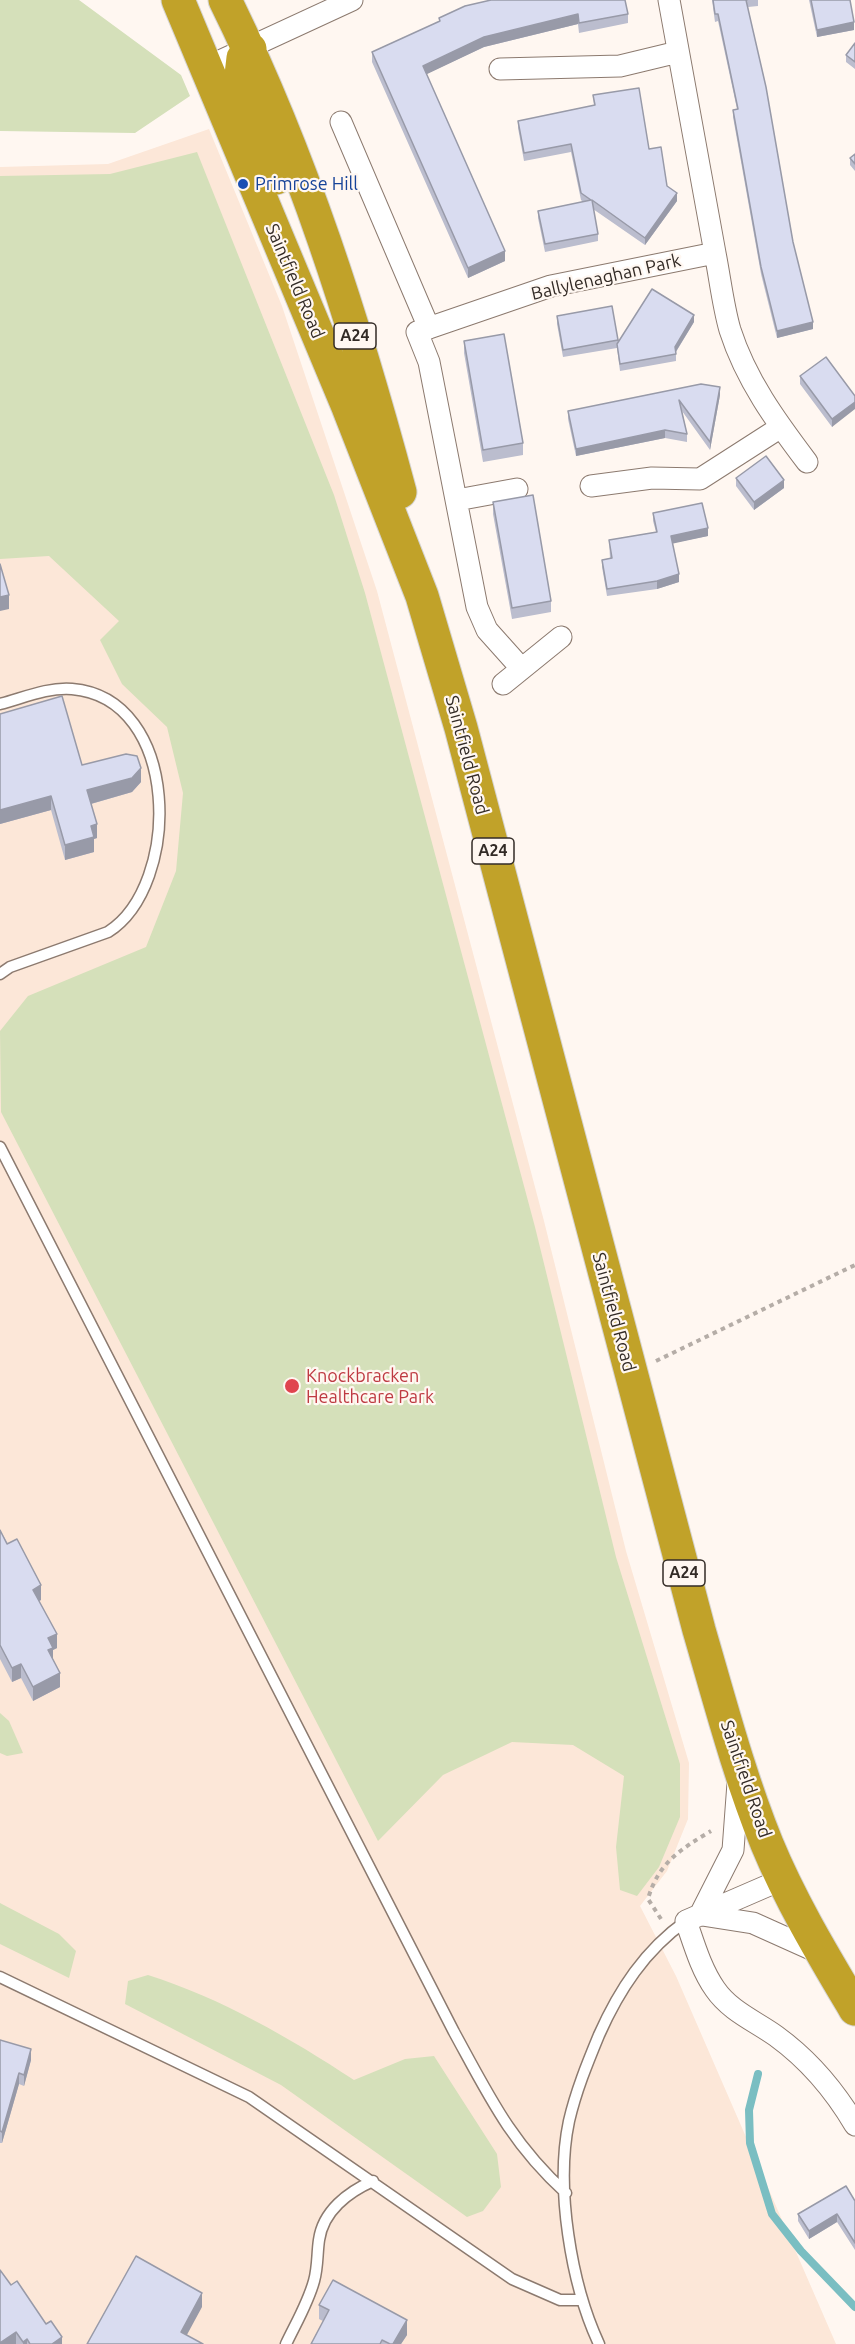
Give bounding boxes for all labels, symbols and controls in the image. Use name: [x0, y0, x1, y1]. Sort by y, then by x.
place label: Primrose Hill: [255, 173, 358, 195]
marker: Primrose Hill: [236, 177, 250, 191]
street label: Saintfield Road: [261, 220, 329, 342]
street label: Ballylenaghan Park: [529, 249, 683, 305]
road number: A24: [334, 323, 376, 349]
street label: Saintfield Road: [441, 693, 493, 817]
road number: A24: [472, 838, 514, 864]
street label: Saintfield Road: [588, 1250, 640, 1374]
place label: Knockbracken Healthcare Park: [306, 1365, 434, 1408]
marker: Knockbracken Healthcare Park: [283, 1377, 301, 1395]
road number: A24: [663, 1560, 705, 1586]
street label: Saintfield Road: [716, 1718, 776, 1840]

